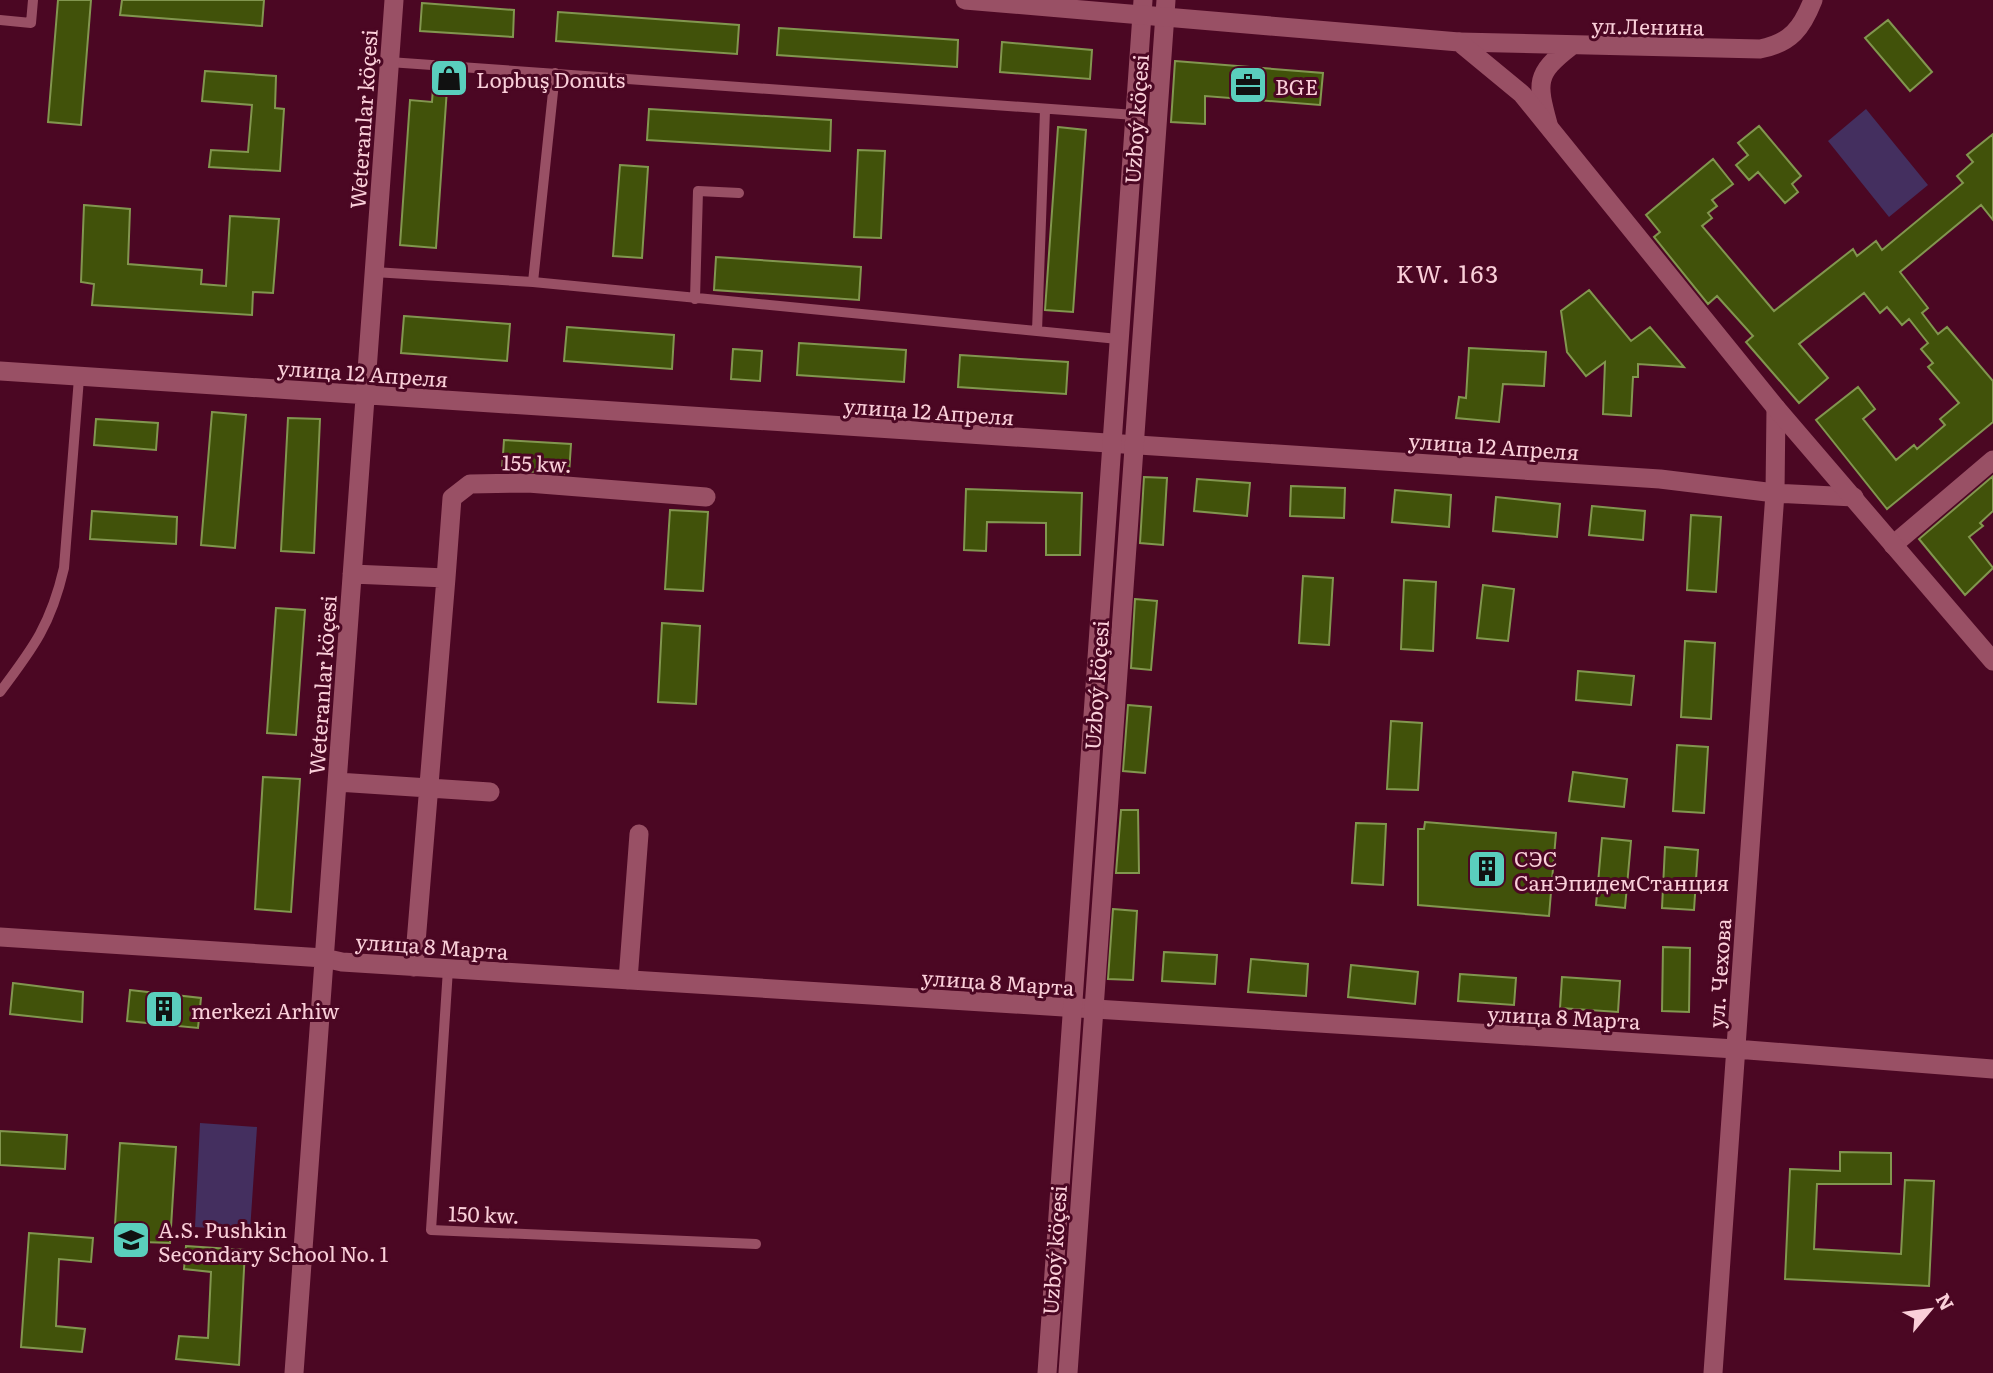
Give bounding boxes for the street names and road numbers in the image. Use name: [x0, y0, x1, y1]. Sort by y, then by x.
street label: ул.Ленина: [1591, 9, 1705, 41]
street label: Weteranlar köçesi: [340, 28, 384, 210]
street label: Uzboý köçesi: [1115, 53, 1155, 185]
street label: улица 12 Апреля: [277, 351, 449, 393]
street label: улица 12 Апреля: [843, 389, 1015, 431]
street label: улица 12 Апреля: [1408, 424, 1580, 466]
street label: 155 kw.: [502, 445, 572, 479]
street label: Weteranlar köçesi: [299, 594, 343, 776]
street label: Uzboý köçesi: [1075, 619, 1115, 751]
street label: ул. Чехова: [1699, 916, 1737, 1029]
street label: улица 8 Марта: [355, 924, 510, 966]
street label: улица 8 Марта: [921, 960, 1076, 1002]
street label: улица 8 Марта: [1487, 997, 1642, 1036]
street label: Uzboý köçesi: [1033, 1184, 1073, 1316]
street label: 150 kw.: [448, 1196, 520, 1230]

